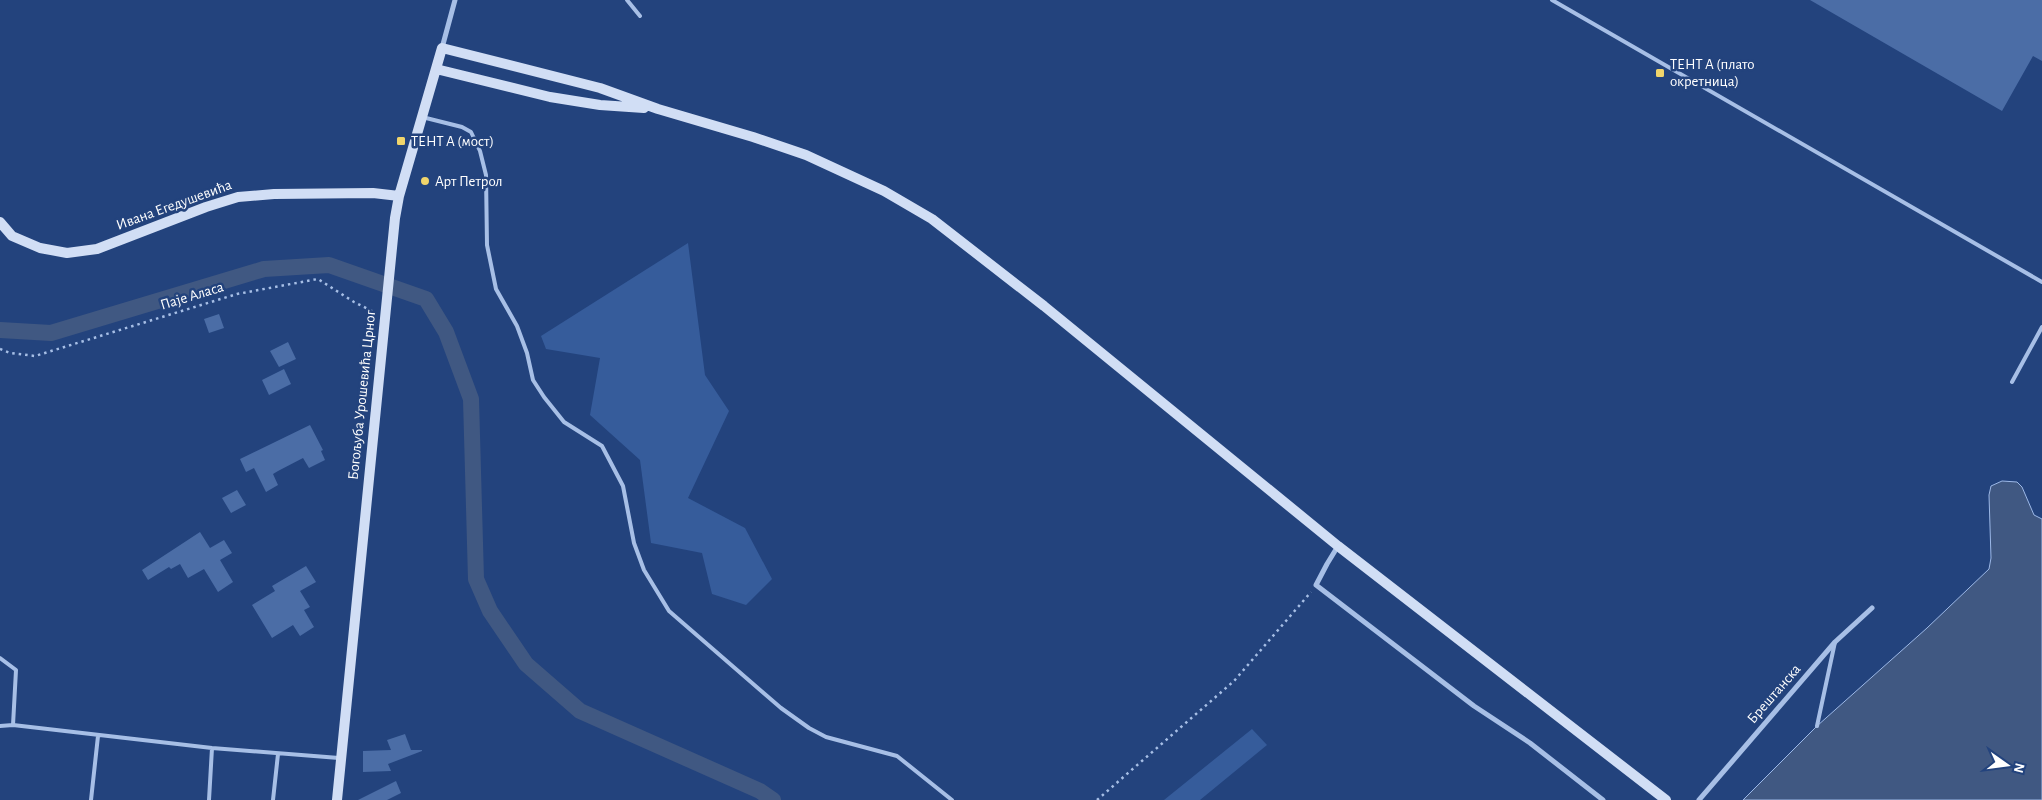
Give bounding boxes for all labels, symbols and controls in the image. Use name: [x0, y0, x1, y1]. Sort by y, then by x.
place label: ТЕНТ А (плато окретница): [1670, 57, 1755, 89]
marker: ТЕНТ А (плато окретница): [1654, 67, 1666, 79]
place label: ТЕНТ А (мост): [411, 134, 494, 149]
marker: ТЕНТ А (мост): [395, 135, 407, 147]
place label: Арт Петрол: [435, 174, 503, 189]
marker: Арт Петрол: [419, 175, 431, 187]
street label: Ивана Егедушевића: [114, 177, 234, 233]
street label: Паје Аласа: [159, 279, 226, 313]
street label: Богољуба Урошевића Црног: [346, 309, 378, 481]
street label: Брештанска: [1744, 661, 1804, 726]
north arrow: [1982, 740, 2032, 790]
text: N: [2011, 761, 2027, 774]

